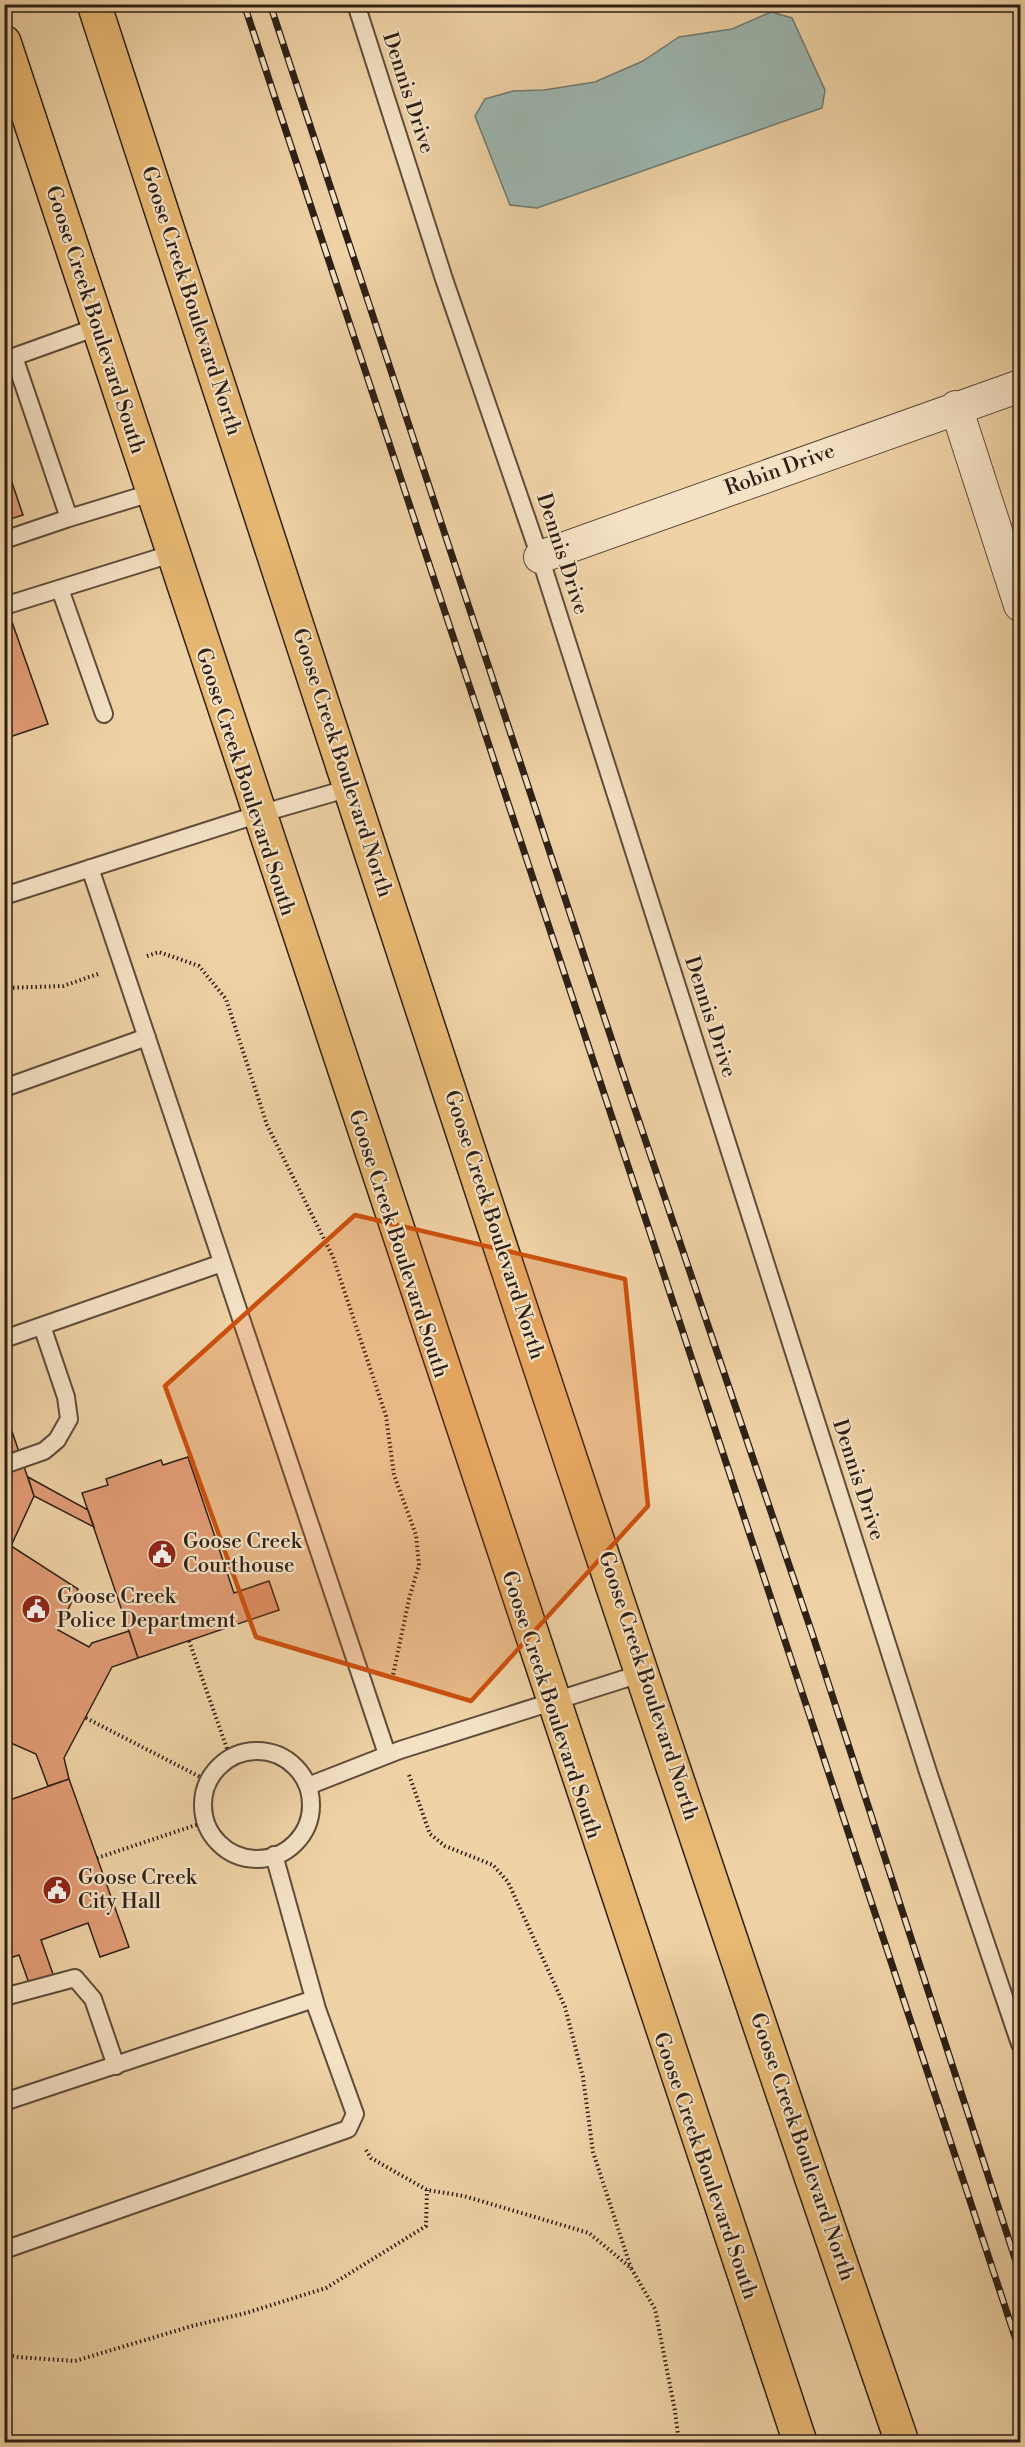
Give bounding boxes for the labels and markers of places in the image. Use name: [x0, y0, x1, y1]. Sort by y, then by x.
place label: Goose Creek Courthouse: [183, 1529, 303, 1579]
public building icon: Goose Creek Courthouse: [146, 1538, 178, 1570]
place label: Goose Creek Police Department: [57, 1584, 237, 1634]
public building icon: Goose Creek Police Department: [20, 1593, 52, 1625]
place label: Goose Creek City Hall: [78, 1865, 198, 1915]
public building icon: Goose Creek City Hall: [41, 1874, 73, 1906]

